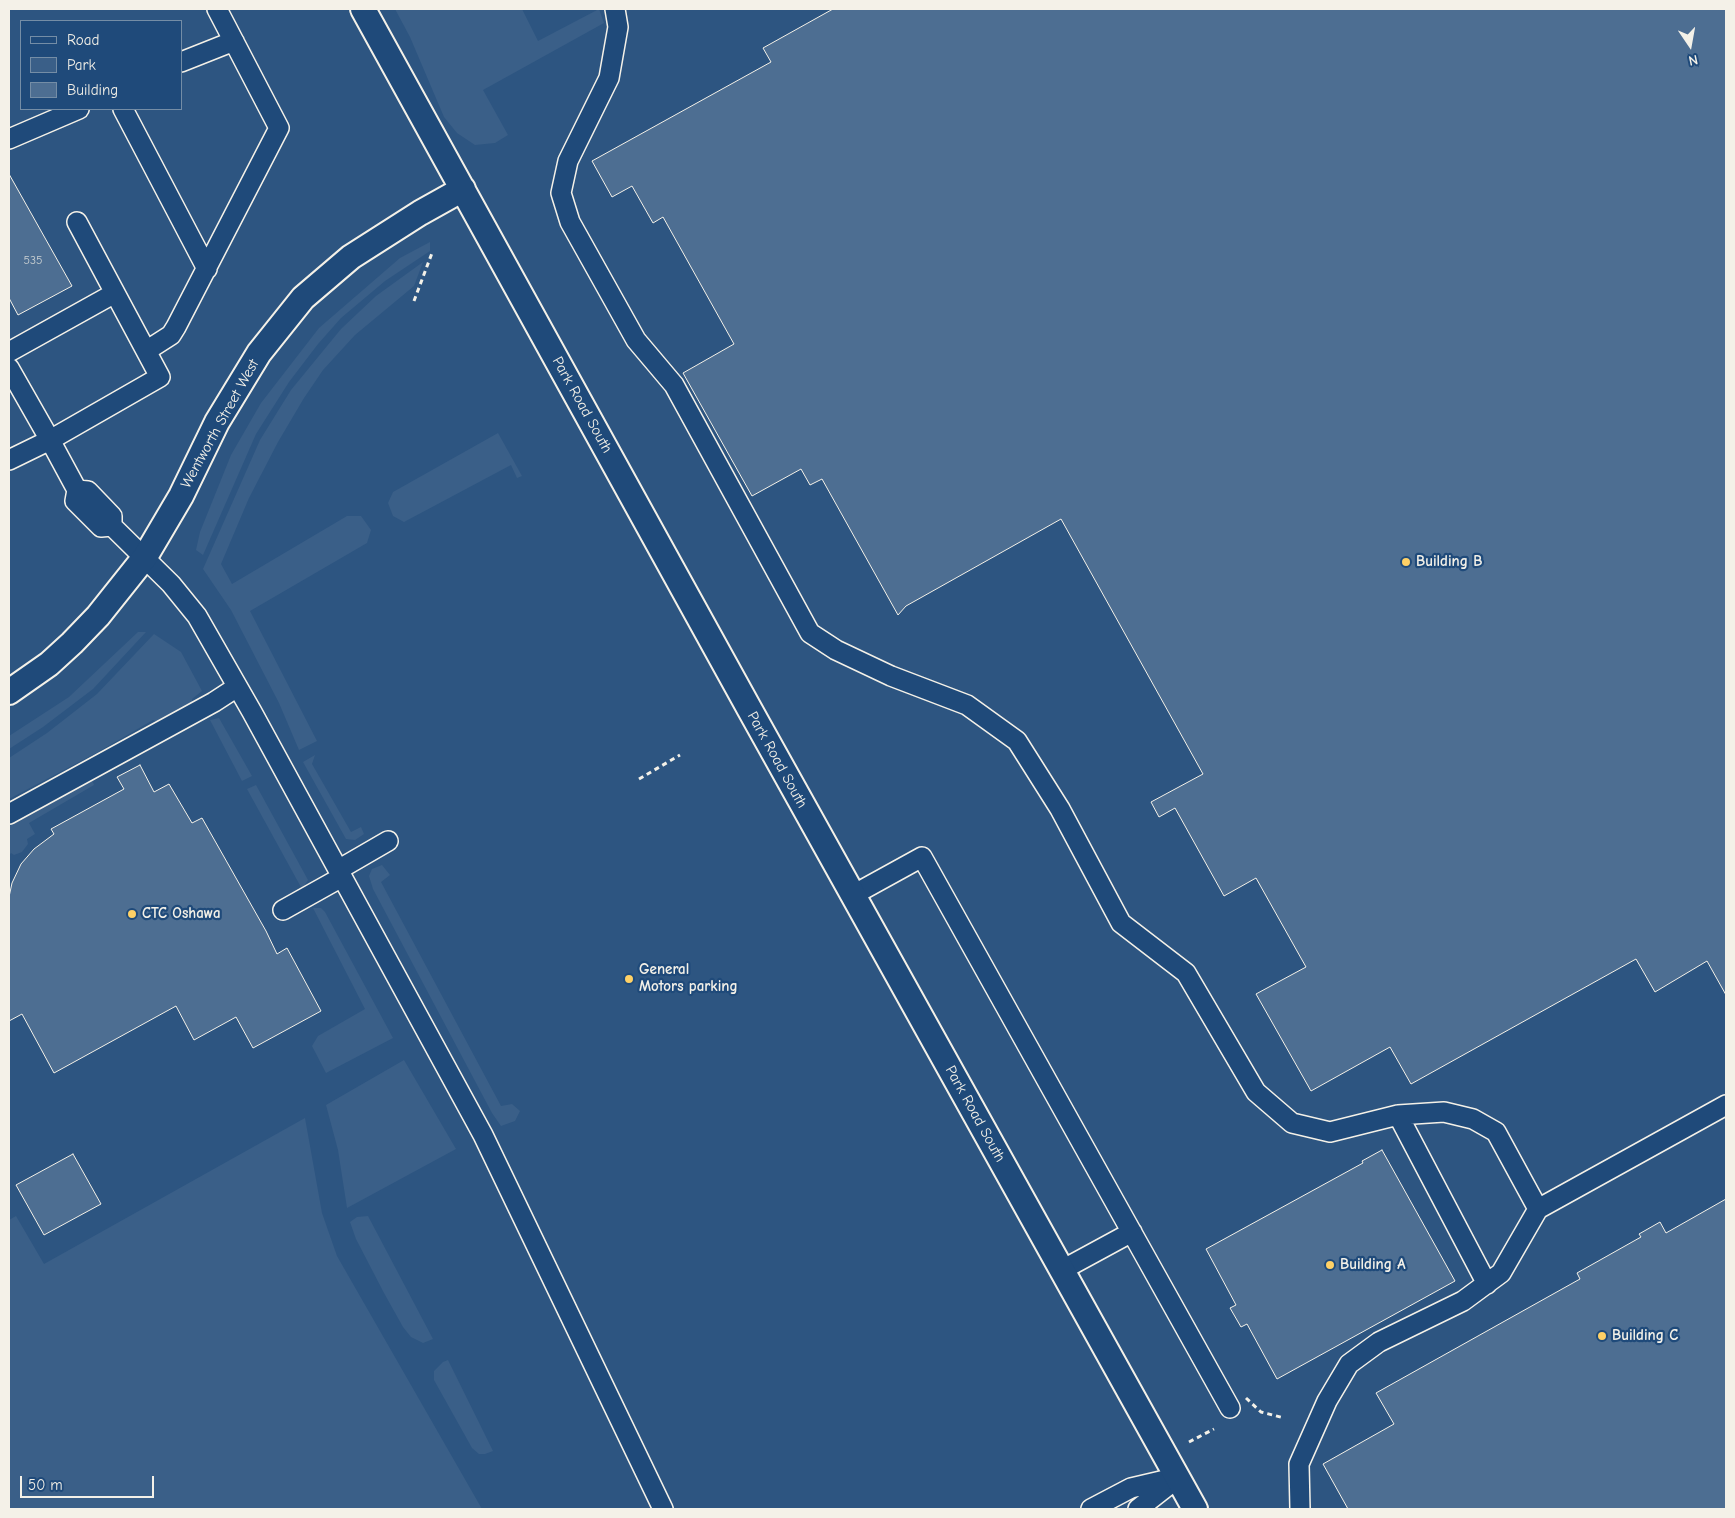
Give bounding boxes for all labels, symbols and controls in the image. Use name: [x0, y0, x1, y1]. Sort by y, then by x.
legend: [20, 20, 182, 110]
north arrow: [1665, 20, 1715, 70]
text: Road: [67, 31, 99, 49]
text: N: [1687, 51, 1699, 69]
text: Park: [67, 56, 96, 74]
text: Building: [67, 81, 118, 99]
house number: 535: [23, 254, 43, 268]
street label: Park Road South: [548, 354, 616, 456]
street label: Wentworth Street West: [177, 356, 263, 492]
place label: Building B: [1416, 553, 1482, 571]
marker: Building B: [1400, 556, 1412, 568]
street label: Park Road South: [743, 709, 811, 811]
place label: CTC Oshawa: [142, 905, 221, 923]
marker: CTC Oshawa: [126, 908, 138, 920]
place label: General Motors parking: [639, 961, 738, 996]
marker: General Motors parking: [623, 973, 635, 985]
street label: Park Road South: [941, 1063, 1009, 1165]
place label: Building A: [1340, 1256, 1406, 1274]
marker: Building A: [1324, 1259, 1336, 1271]
place label: Building C: [1612, 1327, 1678, 1345]
marker: Building C: [1596, 1330, 1608, 1342]
scale bar: [22, 1466, 156, 1498]
text: 50 m: [28, 1476, 63, 1494]

